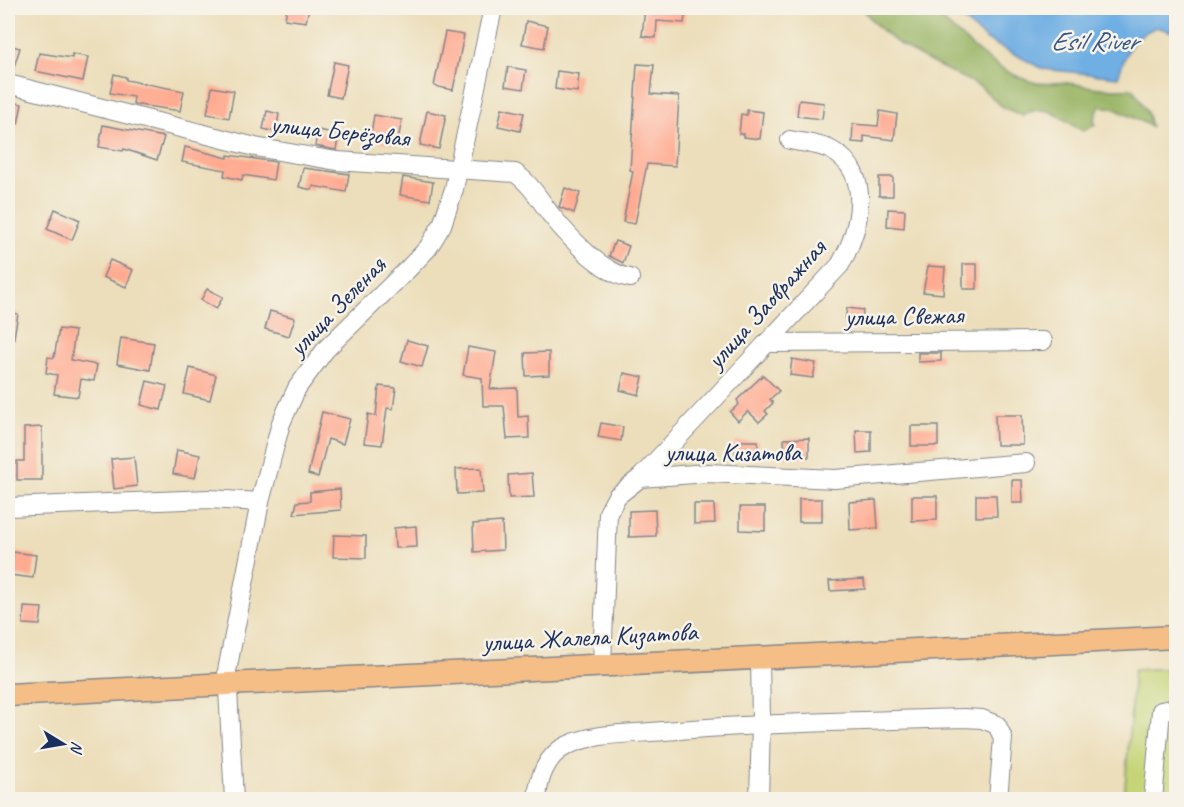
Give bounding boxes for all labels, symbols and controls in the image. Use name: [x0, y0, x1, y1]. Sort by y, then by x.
water label: Esil River: [1051, 24, 1143, 58]
street label: улица Берёзовая: [267, 107, 413, 156]
street label: улица Заовражная: [698, 231, 834, 377]
street label: улица Зеленая: [280, 248, 394, 364]
street label: улица Свежая: [843, 298, 966, 334]
street label: улица Кизатова: [663, 436, 803, 469]
street label: улица Жалела Кизатова: [480, 615, 700, 659]
north arrow: [33, 714, 93, 774]
text: N: [65, 740, 88, 756]

